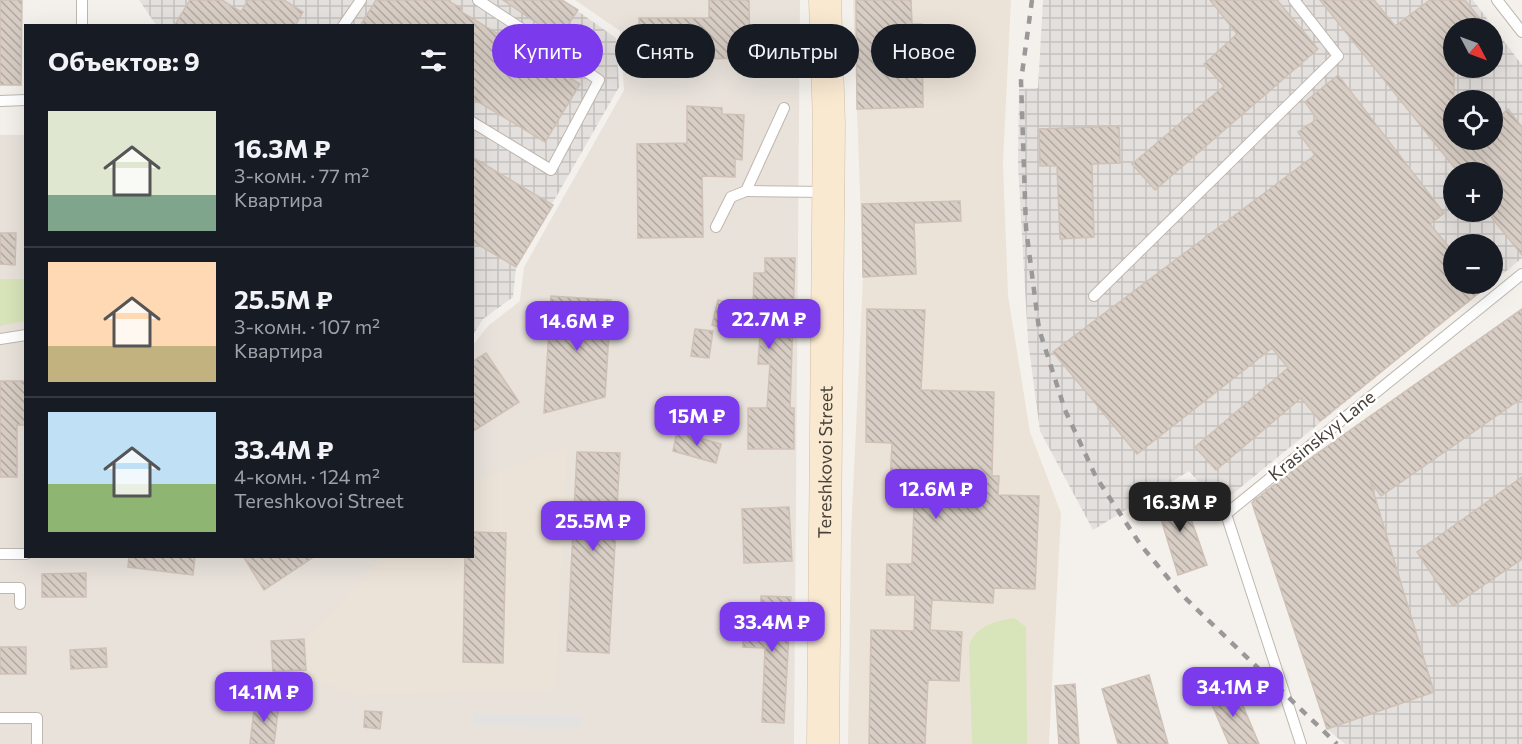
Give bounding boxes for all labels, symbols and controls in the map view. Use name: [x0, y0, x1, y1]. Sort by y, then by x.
north arrow: [1443, 18, 1503, 78]
map controls: [1443, 18, 1503, 294]
chip: Купить: [492, 24, 603, 78]
chip: Снять: [615, 24, 715, 78]
chip: Фильтры: [727, 24, 859, 78]
chip: Новое: [871, 24, 976, 78]
icon: filters: [417, 44, 450, 77]
text: Объектов: 9: [48, 45, 200, 76]
button: locate: [1443, 90, 1503, 150]
text: 16.3M ₽: [234, 132, 331, 163]
icon: home: [96, 135, 168, 207]
button: +: [1443, 162, 1503, 222]
text: 3-комн. · 77 m²: [234, 163, 369, 187]
text: Квартира: [234, 187, 323, 211]
button: −: [1443, 234, 1503, 294]
text: 25.5M ₽: [234, 283, 333, 314]
icon: home: [96, 286, 168, 358]
pin: 22.7M ₽: [714, 299, 824, 350]
pin: 14.6M ₽: [522, 301, 632, 352]
text: 22.7M ₽: [731, 306, 807, 330]
text: 14.6M ₽: [540, 308, 614, 332]
text: 3-комн. · 107 m²: [234, 314, 380, 338]
text: Квартира: [234, 338, 323, 362]
street label: Tereshkovoi Street: [813, 385, 836, 539]
street label: Krasinskyy Lane: [1263, 385, 1379, 485]
pin: 15M ₽: [655, 396, 739, 447]
text: 15M ₽: [669, 403, 726, 427]
text: 33.4M ₽: [234, 433, 334, 464]
icon: home: [96, 436, 168, 508]
text: 4-комн. · 124 m²: [234, 464, 380, 488]
pin: 12.6M ₽: [881, 469, 991, 520]
text: 12.6M ₽: [899, 476, 973, 500]
pin: 16.3M ₽: [1125, 482, 1235, 533]
text: Tereshkovoi Street: [234, 488, 404, 512]
text: 16.3M ₽: [1143, 489, 1217, 513]
pin: 25.5M ₽: [538, 501, 648, 552]
text: 25.5M ₽: [555, 508, 631, 532]
pin: 33.4M ₽: [717, 602, 827, 653]
text: 33.4M ₽: [734, 609, 810, 633]
pin: 34.1M ₽: [1178, 667, 1288, 718]
pin: 14.1M ₽: [209, 672, 319, 723]
text: 34.1M ₽: [1197, 674, 1270, 698]
text: 14.1M ₽: [229, 679, 299, 703]

